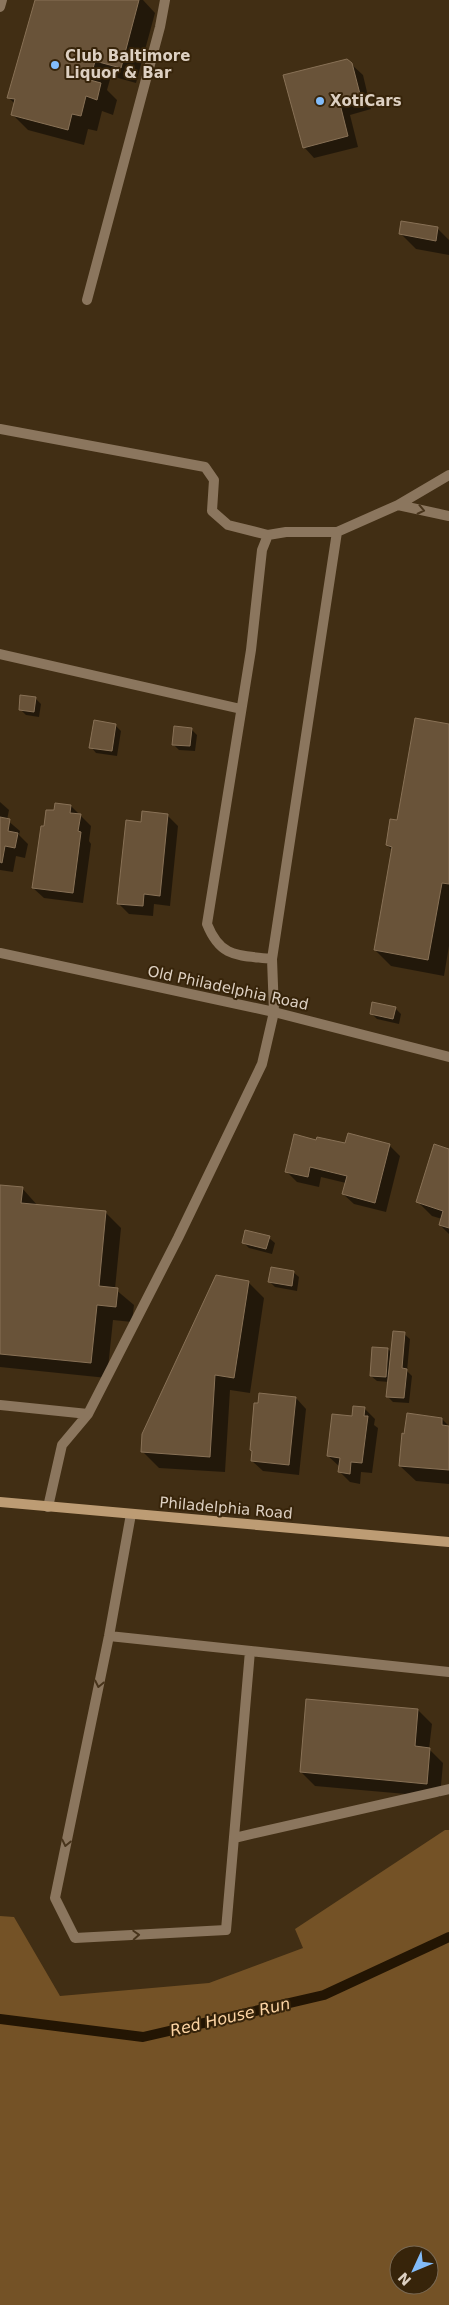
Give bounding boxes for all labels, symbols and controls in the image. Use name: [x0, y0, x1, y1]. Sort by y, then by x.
place label: Club Baltimore Liquor & Bar: [65, 47, 190, 82]
marker: Club Baltimore Liquor & Bar: [49, 59, 61, 71]
place label: XotiCars: [330, 92, 402, 110]
marker: XotiCars: [314, 95, 326, 107]
one-way arrow: [417, 504, 426, 515]
street label: Old Philadelphia Road: [146, 962, 310, 1014]
street label: Philadelphia Road: [159, 1493, 293, 1523]
one-way arrow: [95, 1679, 105, 1688]
one-way arrow: [61, 1838, 72, 1847]
one-way arrow: [132, 1930, 140, 1941]
water label: Red House Run: [168, 1994, 292, 2040]
north arrow: [389, 2245, 439, 2295]
text: N: [395, 2269, 414, 2289]

